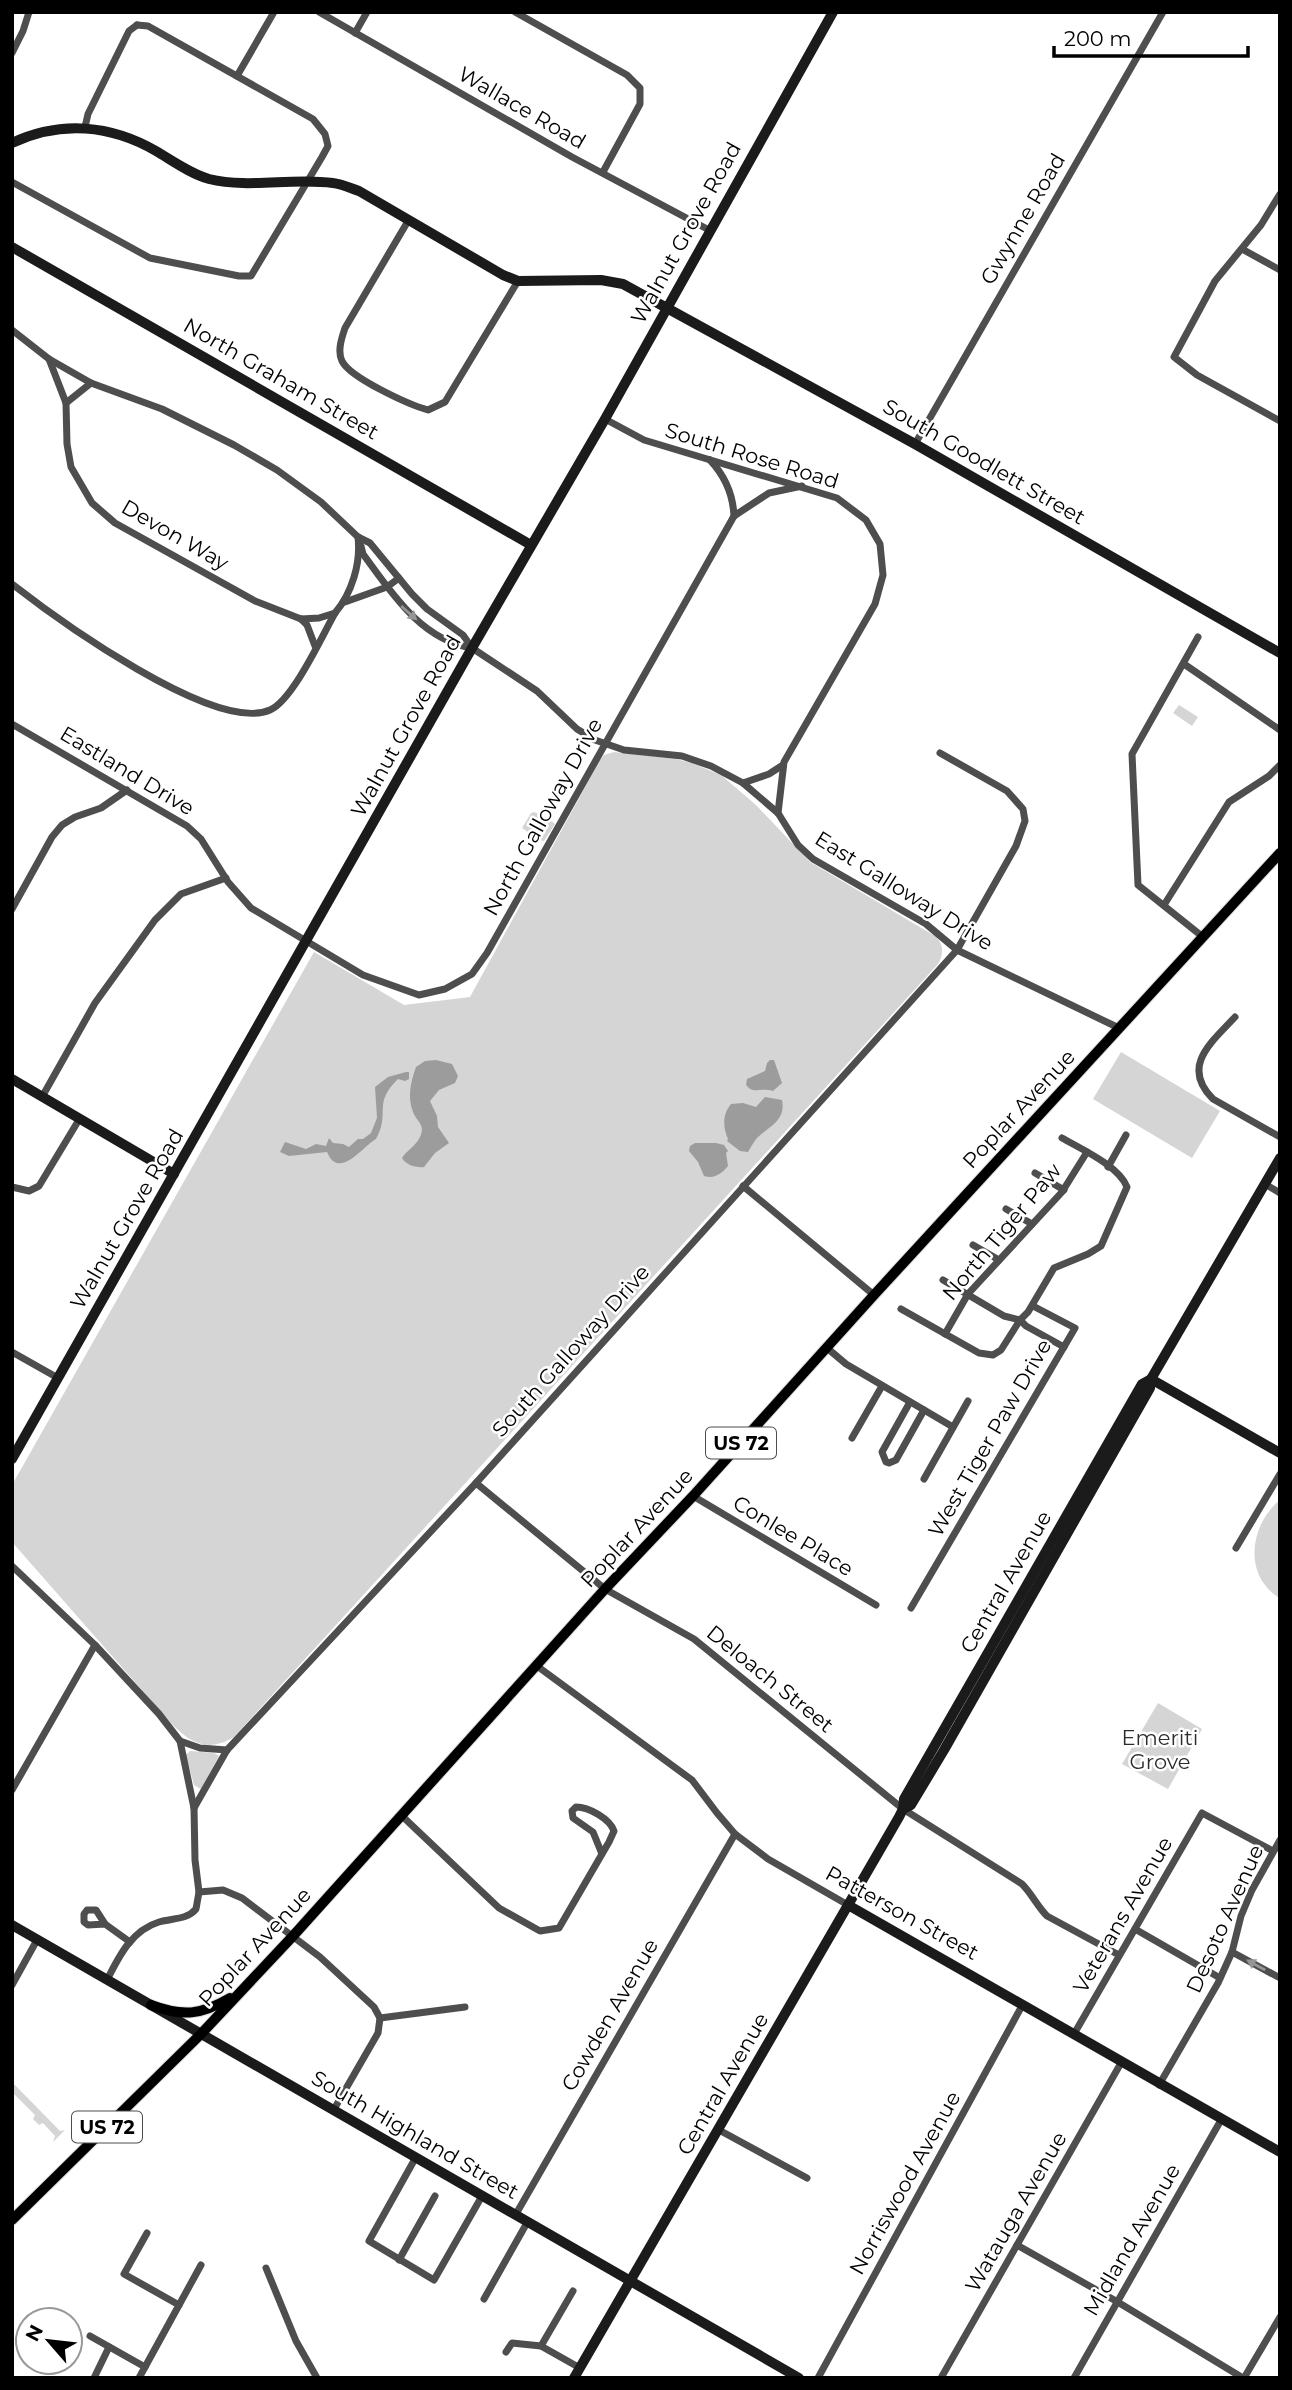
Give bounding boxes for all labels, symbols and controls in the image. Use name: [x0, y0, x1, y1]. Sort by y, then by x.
scale bar: [1054, 14, 1248, 58]
text: 200 m: [1064, 26, 1131, 51]
street label: Wallace Road: [454, 61, 590, 154]
street label: Walnut Grove Road: [625, 138, 746, 328]
street label: Gwynne Road: [975, 149, 1070, 289]
street label: North Graham Street: [179, 312, 383, 445]
street label: South Goodlett Street: [879, 393, 1090, 530]
street label: South Rose Road: [662, 417, 842, 494]
street label: Devon Way: [117, 494, 234, 576]
one-way arrow: [400, 605, 418, 621]
street label: Walnut Grove Road: [345, 631, 466, 821]
street label: North Galloway Drive: [478, 714, 607, 920]
street label: Eastland Drive: [56, 721, 199, 820]
street label: East Galloway Drive: [811, 826, 998, 956]
street label: Poplar Avenue: [957, 1044, 1080, 1173]
street label: Walnut Grove Road: [65, 1124, 188, 1313]
street label: North Tiger Paw: [937, 1158, 1067, 1305]
street label: South Galloway Drive: [487, 1259, 655, 1442]
street label: West Tiger Paw Drive: [923, 1335, 1056, 1541]
road number: US 72: [706, 1428, 776, 1458]
street label: Poplar Avenue: [575, 1463, 698, 1592]
street label: Conlee Place: [729, 1490, 858, 1581]
street label: Central Avenue: [955, 1506, 1056, 1657]
street label: Deloach Street: [702, 1620, 839, 1737]
park label: Emeriti Grove: [1122, 1725, 1198, 1774]
street label: Veterans Avenue: [1068, 1832, 1177, 1997]
street label: Desoto Avenue: [1181, 1841, 1268, 1997]
street label: Patterson Street: [821, 1860, 983, 1965]
street label: Poplar Avenue: [193, 1882, 316, 2011]
street label: Cowden Avenue: [556, 1934, 663, 2095]
one-way arrow: [1246, 1959, 1265, 1971]
street label: Central Avenue: [672, 2008, 773, 2159]
street label: South Highland Street: [307, 2065, 523, 2204]
street label: Norriswood Avenue: [844, 2087, 965, 2279]
road number: US 72: [72, 2112, 142, 2142]
street label: Watauga Avenue: [960, 2127, 1072, 2296]
street label: Midland Avenue: [1078, 2159, 1185, 2320]
north arrow: [14, 2306, 84, 2376]
text: N: [21, 2321, 48, 2345]

